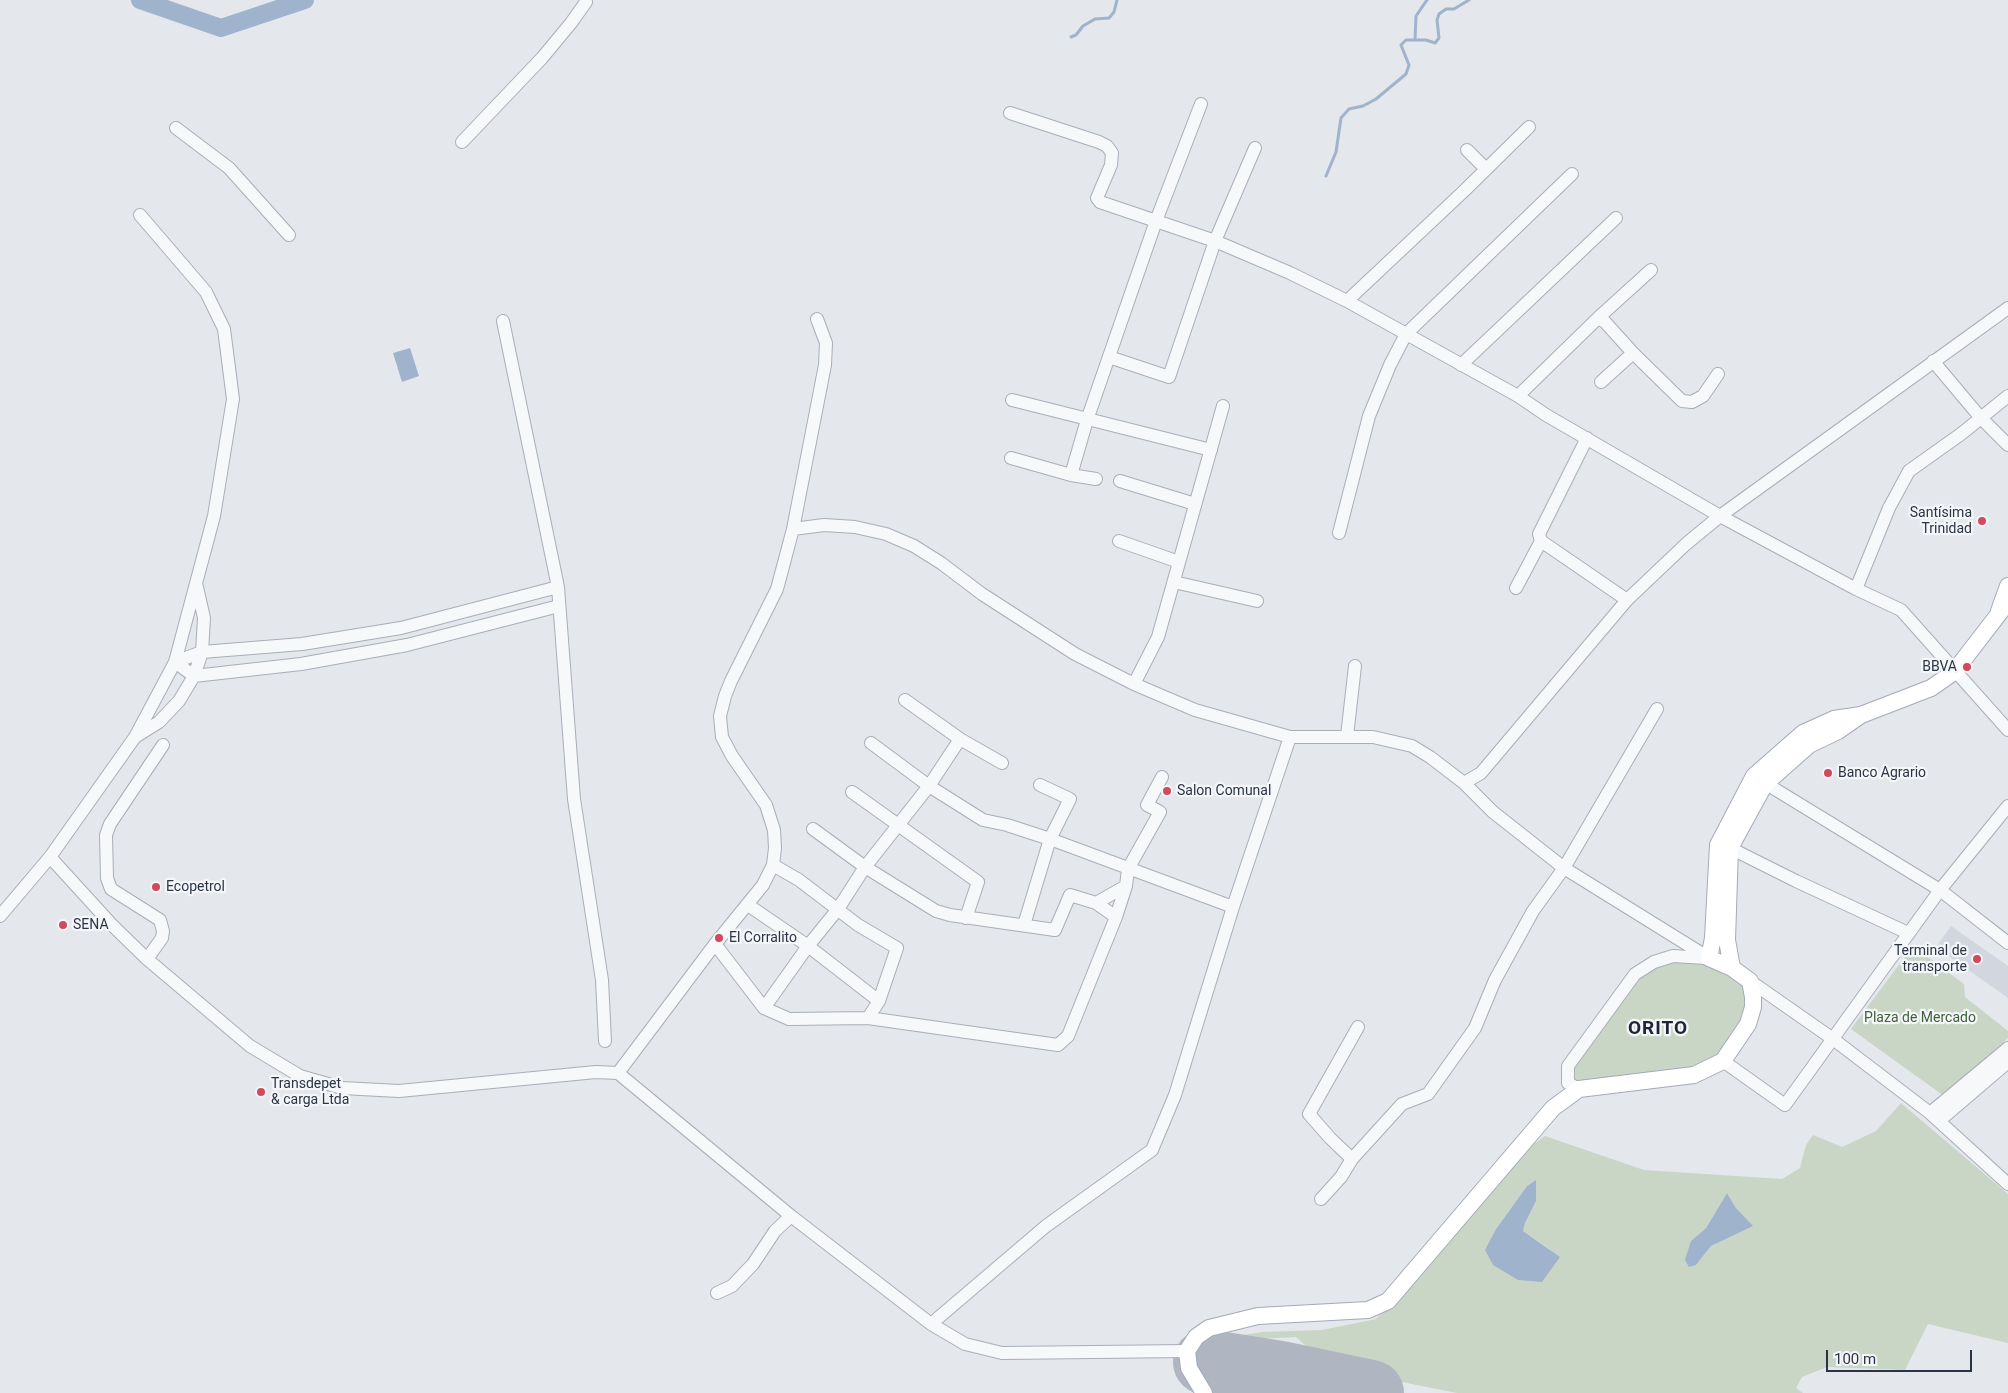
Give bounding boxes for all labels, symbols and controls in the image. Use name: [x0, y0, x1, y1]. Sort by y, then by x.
place label: Santísima Trinidad: [1910, 505, 1972, 538]
marker: Santísima Trinidad: [1976, 515, 1988, 527]
place label: BBVA: [1922, 659, 1957, 675]
marker: BBVA: [1961, 661, 1973, 673]
place label: Banco Agrario: [1838, 765, 1926, 781]
marker: Banco Agrario: [1822, 767, 1834, 779]
place label: Salon Comunal: [1177, 783, 1271, 799]
marker: Salon Comunal: [1161, 785, 1173, 797]
place label: Ecopetrol: [166, 879, 225, 895]
marker: Ecopetrol: [150, 881, 162, 893]
place label: SENA: [73, 917, 109, 933]
marker: SENA: [57, 919, 69, 931]
place label: El Corralito: [729, 930, 797, 946]
marker: El Corralito: [713, 932, 725, 944]
place label: Terminal de transporte: [1894, 943, 1967, 976]
marker: Terminal de transporte: [1971, 953, 1983, 965]
park label: Plaza de Mercado: [1864, 1010, 1976, 1026]
district label: ORITO: [1627, 1018, 1689, 1040]
place label: Transdepet & carga Ltda: [271, 1076, 349, 1108]
marker: Transdepet & carga Ltda: [255, 1086, 267, 1098]
scale bar: [1828, 1340, 1974, 1372]
text: 100 m: [1834, 1350, 1876, 1368]

